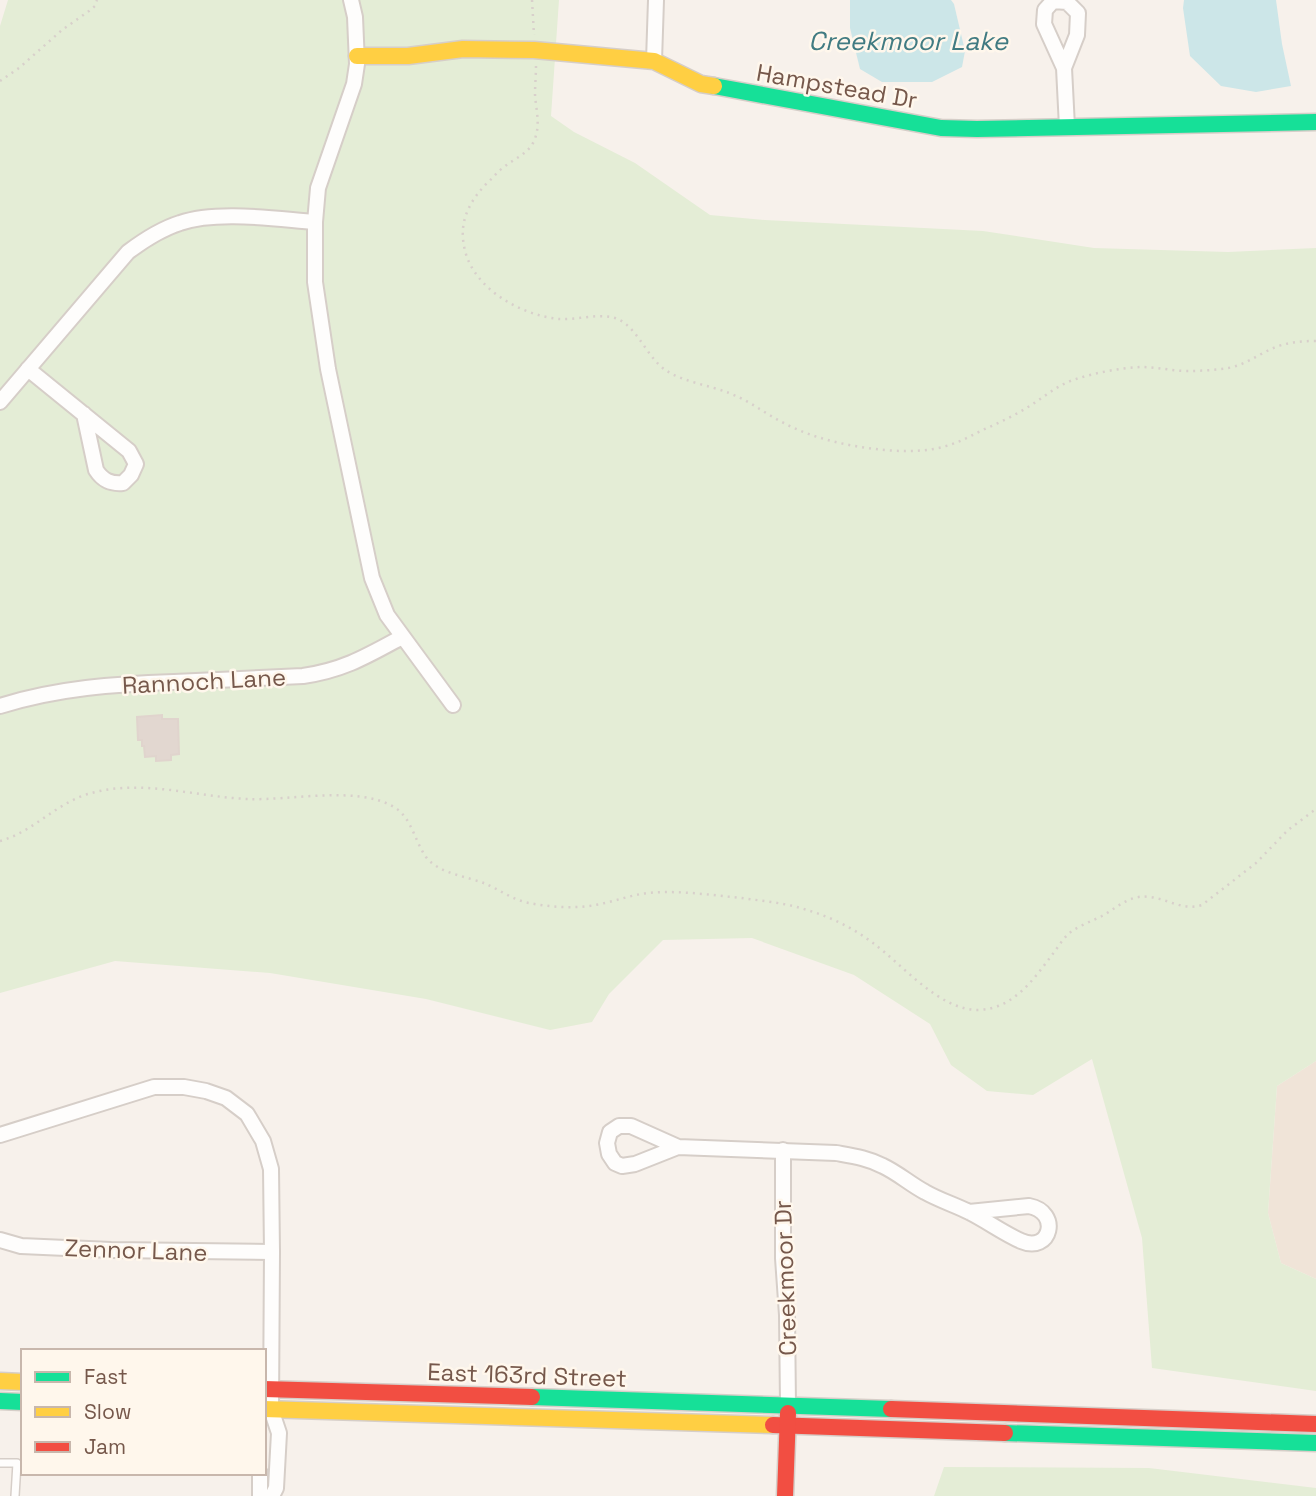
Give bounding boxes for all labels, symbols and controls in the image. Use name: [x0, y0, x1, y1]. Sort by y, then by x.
water label: Creekmoor Lake: [808, 24, 1009, 58]
street label: Hampstead Dr: [754, 57, 920, 115]
street label: Rannoch Lane: [121, 661, 287, 701]
street label: Creekmoor Dr: [767, 1200, 803, 1356]
street label: Zennor Lane: [64, 1232, 208, 1268]
legend: [21, 1349, 266, 1475]
street label: East 163rd Street: [427, 1356, 627, 1394]
text: Fast: [84, 1363, 128, 1390]
text: Slow: [84, 1398, 132, 1425]
text: Jam: [84, 1433, 126, 1460]

